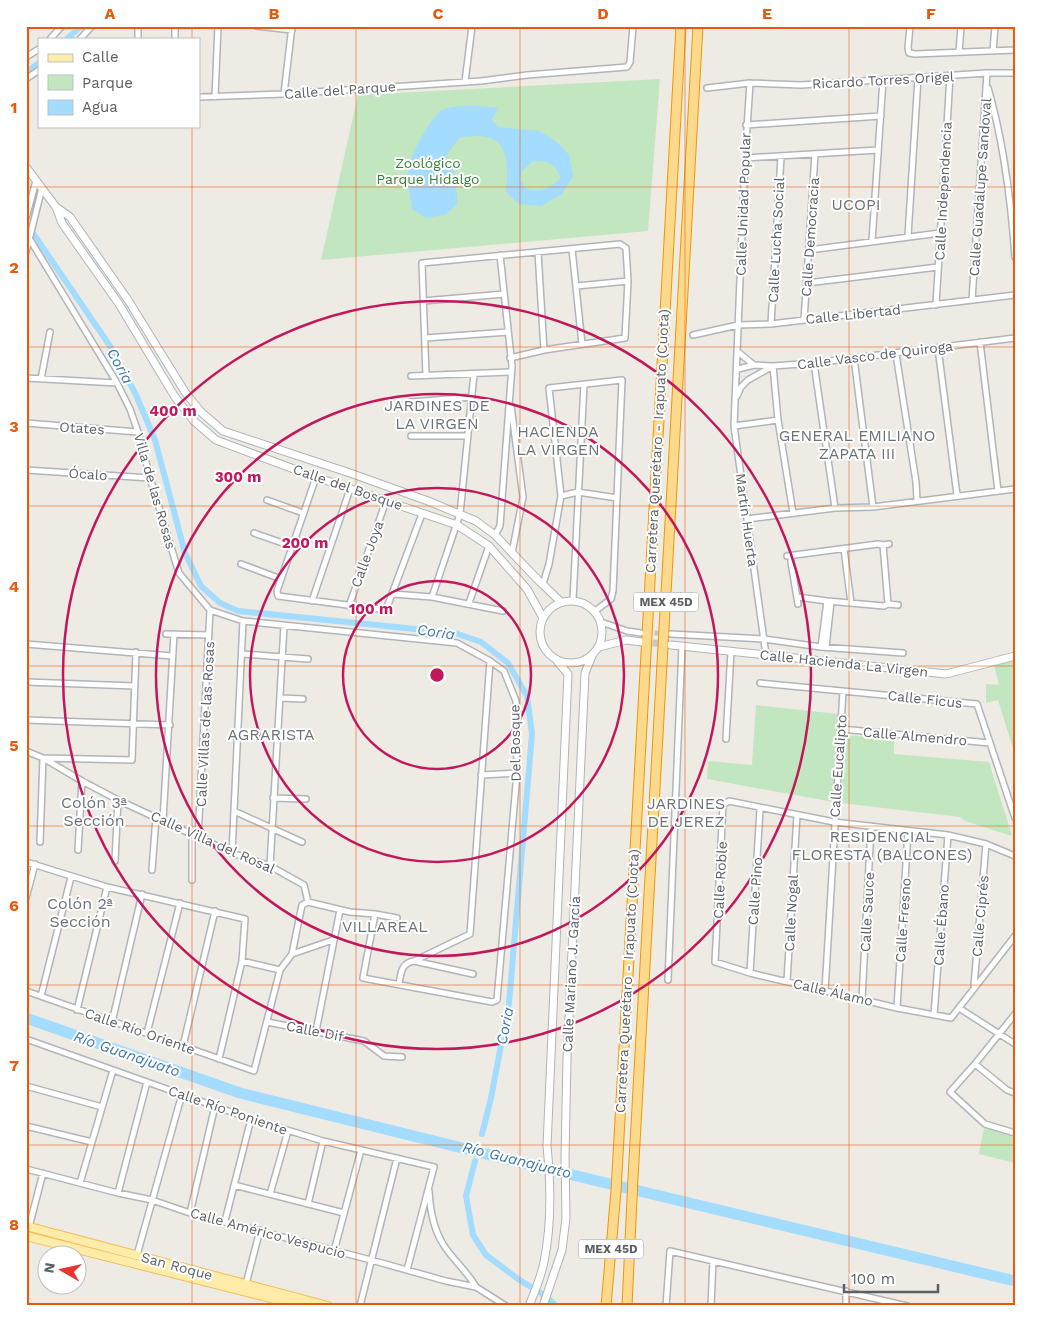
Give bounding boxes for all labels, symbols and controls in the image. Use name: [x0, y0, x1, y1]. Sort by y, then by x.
text: A: [105, 4, 116, 23]
text: B: [269, 4, 280, 23]
text: C: [433, 4, 444, 23]
text: D: [597, 4, 609, 23]
text: E: [762, 4, 772, 23]
text: F: [926, 4, 936, 23]
legend: [38, 38, 200, 128]
text: Calle: [82, 48, 119, 66]
street label: Ricardo Torres Origel: [812, 68, 955, 92]
text: Parque: [82, 74, 133, 92]
street label: Calle del Parque: [284, 78, 396, 102]
street label: Calle Guadalupe Sandoval: [966, 97, 994, 277]
text: 1: [11, 98, 17, 117]
text: Agua: [82, 98, 118, 116]
street label: Calle Independencia: [931, 121, 955, 261]
street label: Calle Unidad Popular: [732, 132, 754, 276]
park label: Zoológico Parque Hidalgo: [376, 155, 480, 187]
street label: Calle Lucha Social: [765, 176, 787, 303]
street label: Calle Democracia: [798, 177, 822, 297]
district label: UCOPI: [832, 195, 880, 214]
text: 2: [9, 258, 19, 277]
street label: Calle Libertad: [805, 301, 901, 327]
street label: Carretera Querétaro - Irapuato (Cuota): [642, 309, 672, 573]
street label: Calle Vasco de Quiroga: [796, 337, 954, 372]
water label: Coria: [103, 345, 137, 387]
district label: JARDINES DE LA VIRGEN: [384, 396, 490, 433]
text: 400 m: [149, 402, 197, 420]
text: 3: [9, 417, 19, 436]
street label: Otates: [59, 418, 105, 438]
district label: HACIENDA LA VIRGEN: [516, 422, 600, 459]
district label: GENERAL EMILIANO ZAPATA III: [779, 426, 935, 463]
street label: Villa de las Rosas: [131, 431, 179, 551]
street label: Calle del Bosque: [291, 461, 405, 513]
street label: Ócalo: [68, 465, 108, 483]
text: 300 m: [215, 468, 261, 486]
street label: Martín Huerta: [733, 472, 761, 568]
street label: Calle Joya: [348, 519, 386, 589]
text: 200 m: [282, 534, 328, 552]
text: 4: [9, 577, 19, 596]
road number: MEX 45D: [634, 592, 698, 612]
text: 100 m: [349, 600, 393, 618]
water label: Coria: [416, 620, 456, 644]
street label: Calle Villas de las Rosas: [193, 641, 217, 807]
street label: Calle Hacienda La Virgen: [759, 646, 929, 680]
centre of rings: [428, 666, 446, 684]
street label: Calle Ficus: [887, 687, 963, 711]
street label: Del Bosque: [506, 704, 524, 782]
street label: Calle Eucalipto: [826, 714, 850, 818]
street label: Calle Almendro: [862, 723, 968, 749]
district label: AGRARISTA: [228, 725, 315, 744]
text: 5: [9, 736, 19, 755]
district label: Colón 3ª Sección: [61, 793, 127, 830]
district label: JARDINES DE JEREZ: [647, 794, 725, 831]
street label: Calle Villa del Rosal: [148, 807, 278, 877]
district label: RESIDENCIAL FLORESTA (BALCONES): [792, 827, 972, 864]
street label: Calle Roble: [710, 841, 730, 919]
street label: Carretera Querétaro - Irapuato (Cuota): [612, 849, 642, 1113]
street label: Calle Pino: [745, 856, 765, 926]
street label: Calle Sauce: [857, 872, 877, 952]
street label: Calle Nogal: [781, 873, 801, 952]
street label: Calle Ciprés: [968, 874, 992, 958]
street label: Calle Fresno: [892, 877, 914, 963]
street label: Calle Ébano: [930, 884, 952, 966]
district label: Colón 2ª Sección: [47, 894, 113, 931]
street label: Calle Mariano J. García: [559, 895, 583, 1053]
text: 6: [9, 896, 19, 915]
district label: VILLAREAL: [342, 917, 428, 936]
street label: Calle Álamo: [791, 975, 875, 1009]
street label: Calle Río Oriente: [83, 1005, 197, 1057]
water label: Coria: [493, 1006, 517, 1046]
street label: Calle Dif: [285, 1018, 346, 1044]
water label: Río Guanajuato: [71, 1027, 183, 1081]
text: 7: [9, 1056, 19, 1075]
street label: Calle Río Poniente: [166, 1082, 290, 1138]
water label: Río Guanajuato: [461, 1138, 573, 1182]
street label: Calle Américo Vespucio: [189, 1205, 347, 1261]
text: 8: [9, 1215, 19, 1234]
road number: MEX 45D: [578, 1240, 644, 1258]
north arrow: [38, 1244, 88, 1294]
street label: San Roque: [140, 1249, 214, 1283]
text: N: [40, 1262, 58, 1274]
scale bar: [844, 1262, 937, 1294]
text: 100 m: [851, 1270, 895, 1288]

